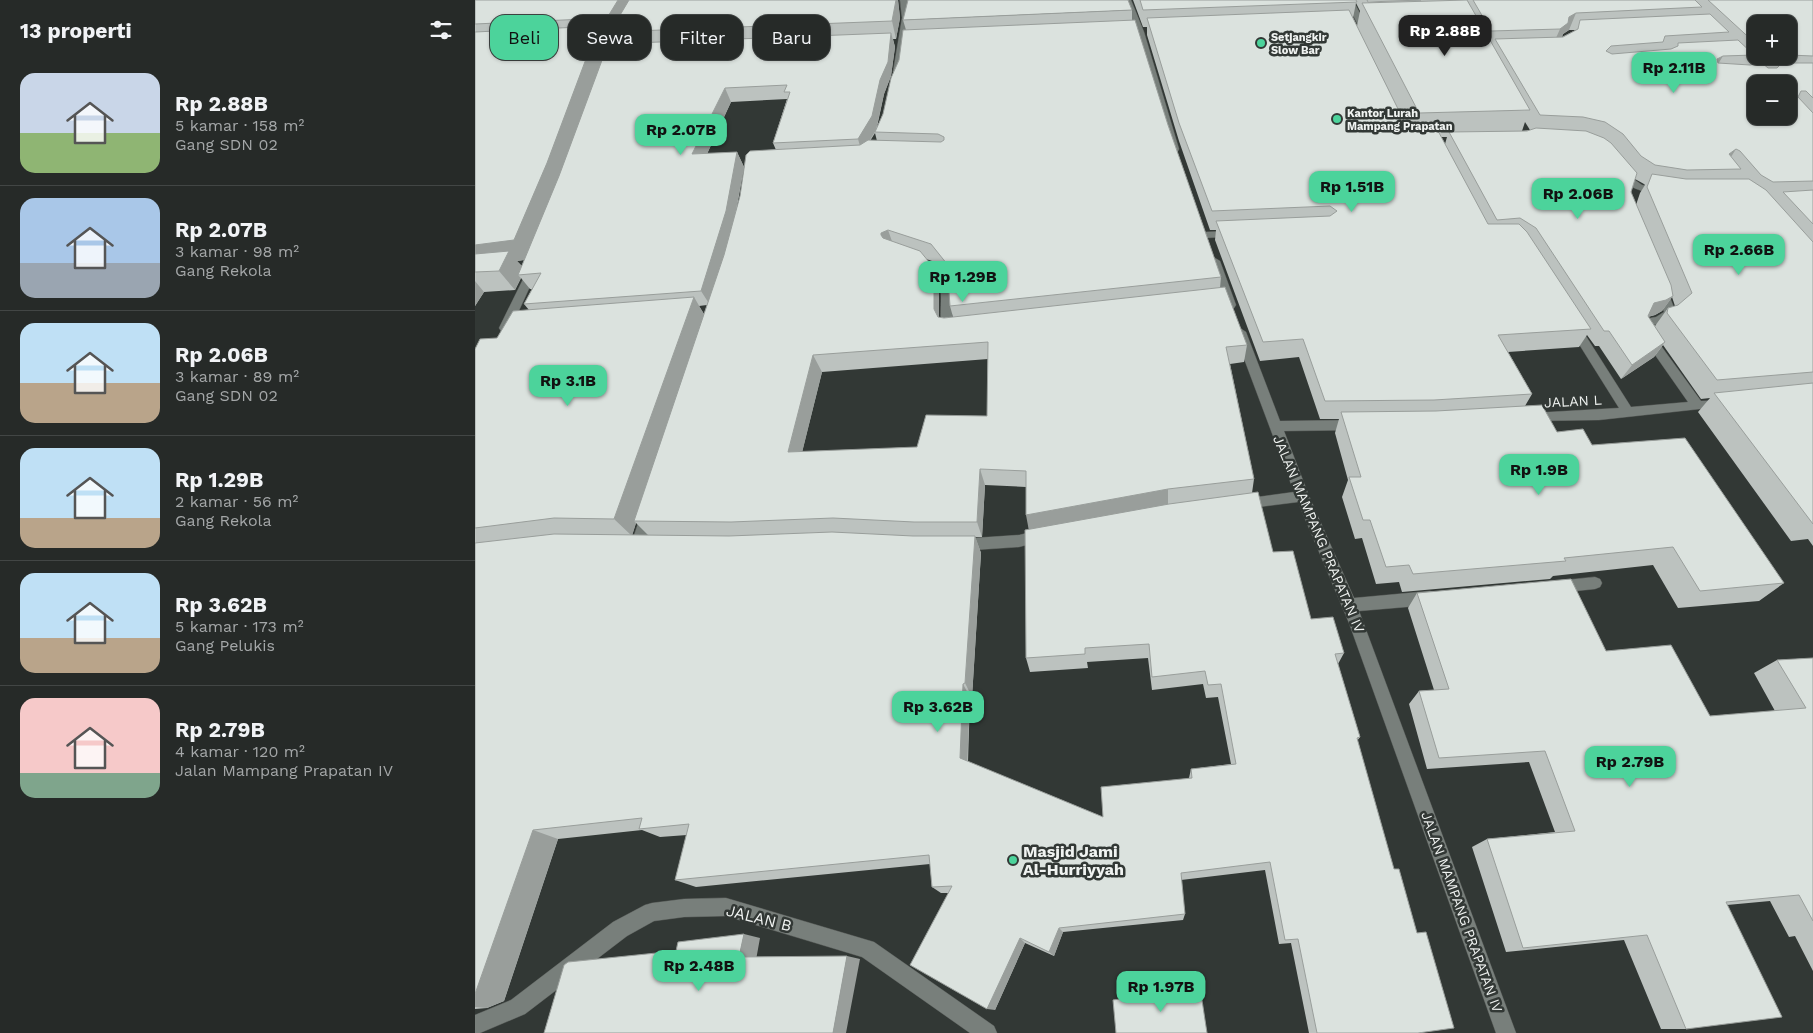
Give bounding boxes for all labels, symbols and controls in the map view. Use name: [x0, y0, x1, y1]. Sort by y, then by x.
chip: Beli: [490, 15, 558, 60]
chip: Sewa: [568, 15, 651, 60]
chip: Filter: [661, 15, 743, 60]
chip: Baru: [753, 15, 830, 60]
pin: Rp 2.88B: [1393, 15, 1497, 57]
map controls: [1747, 15, 1797, 125]
button: +: [1747, 15, 1797, 65]
icon: filters: [427, 16, 455, 44]
text: 13 properti: [20, 18, 132, 43]
text: Rp 2.88B: [1410, 21, 1480, 40]
place label: Setjangkir Slow Bar: [1271, 31, 1327, 57]
marker: Setjangkir Slow Bar: [1255, 37, 1267, 49]
pin: Rp 2.11B: [1622, 52, 1726, 94]
text: Rp 2.11B: [1643, 58, 1705, 77]
button: −: [1747, 75, 1797, 125]
text: Rp 2.88B: [175, 91, 268, 116]
icon: home: [60, 93, 120, 153]
place label: Kantor Lurah Mampang Prapatan: [1347, 107, 1453, 133]
marker: Kantor Lurah Mampang Prapatan: [1331, 113, 1343, 125]
pin: Rp 2.07B: [629, 114, 733, 156]
text: 5 kamar · 158 m²: [175, 116, 304, 135]
text: Rp 2.07B: [646, 120, 716, 139]
text: Gang SDN 02: [175, 135, 278, 154]
pin: Rp 1.51B: [1300, 170, 1404, 213]
text: Rp 1.51B: [1320, 177, 1384, 196]
pin: Rp 2.06B: [1526, 178, 1630, 220]
text: Rp 2.06B: [1543, 184, 1613, 203]
text: Rp 2.07B: [175, 217, 267, 242]
icon: home: [60, 218, 120, 278]
pin: Rp 2.66B: [1687, 234, 1791, 276]
text: Rp 2.66B: [1704, 240, 1774, 259]
text: 3 kamar · 98 m²: [175, 242, 299, 261]
pin: Rp 1.29B: [911, 260, 1015, 303]
text: Gang Rekola: [175, 261, 271, 280]
text: Rp 1.29B: [929, 267, 997, 286]
text: Rp 2.06B: [175, 342, 268, 367]
icon: home: [60, 343, 120, 403]
pin: Rp 3.1B: [522, 364, 614, 407]
text: 3 kamar · 89 m²: [175, 367, 299, 386]
text: Rp 3.1B: [540, 371, 596, 390]
text: Gang SDN 02: [175, 386, 278, 405]
street label: JALAN L: [1544, 391, 1602, 411]
street label: JALAN MAMPANG PRAPATAN IV: [1270, 433, 1368, 635]
pin: Rp 1.9B: [1493, 454, 1585, 496]
text: Rp 1.9B: [1510, 460, 1568, 479]
text: Rp 1.29B: [175, 467, 263, 492]
icon: home: [60, 468, 120, 528]
text: 2 kamar · 56 m²: [175, 492, 298, 511]
text: Gang Rekola: [175, 511, 271, 530]
text: Rp 3.62B: [175, 592, 267, 617]
icon: home: [60, 593, 120, 653]
text: 5 kamar · 173 m²: [175, 617, 304, 636]
text: Gang Pelukis: [175, 636, 275, 655]
pin: Rp 3.62B: [886, 690, 990, 733]
text: Rp 3.62B: [903, 697, 973, 716]
text: Rp 2.79B: [175, 717, 265, 742]
icon: home: [60, 718, 120, 778]
text: 4 kamar · 120 m²: [175, 742, 305, 761]
pin: Rp 2.79B: [1578, 746, 1682, 788]
text: Rp 2.79B: [1596, 752, 1664, 771]
text: Jalan Mampang Prapatan IV: [175, 761, 393, 780]
street label: JALAN MAMPANG PRAPATAN IV: [1418, 809, 1506, 1015]
place label: Masjid Jami Al-Hurriyyah: [1023, 842, 1124, 879]
marker: Masjid Jami Al-Hurriyyah: [1007, 854, 1019, 866]
street label: JALAN B: [724, 901, 794, 935]
pin: Rp 2.48B: [647, 950, 751, 992]
text: Rp 2.48B: [663, 956, 735, 975]
pin: Rp 1.97B: [1109, 970, 1213, 1013]
text: Rp 1.97B: [1127, 977, 1195, 996]

